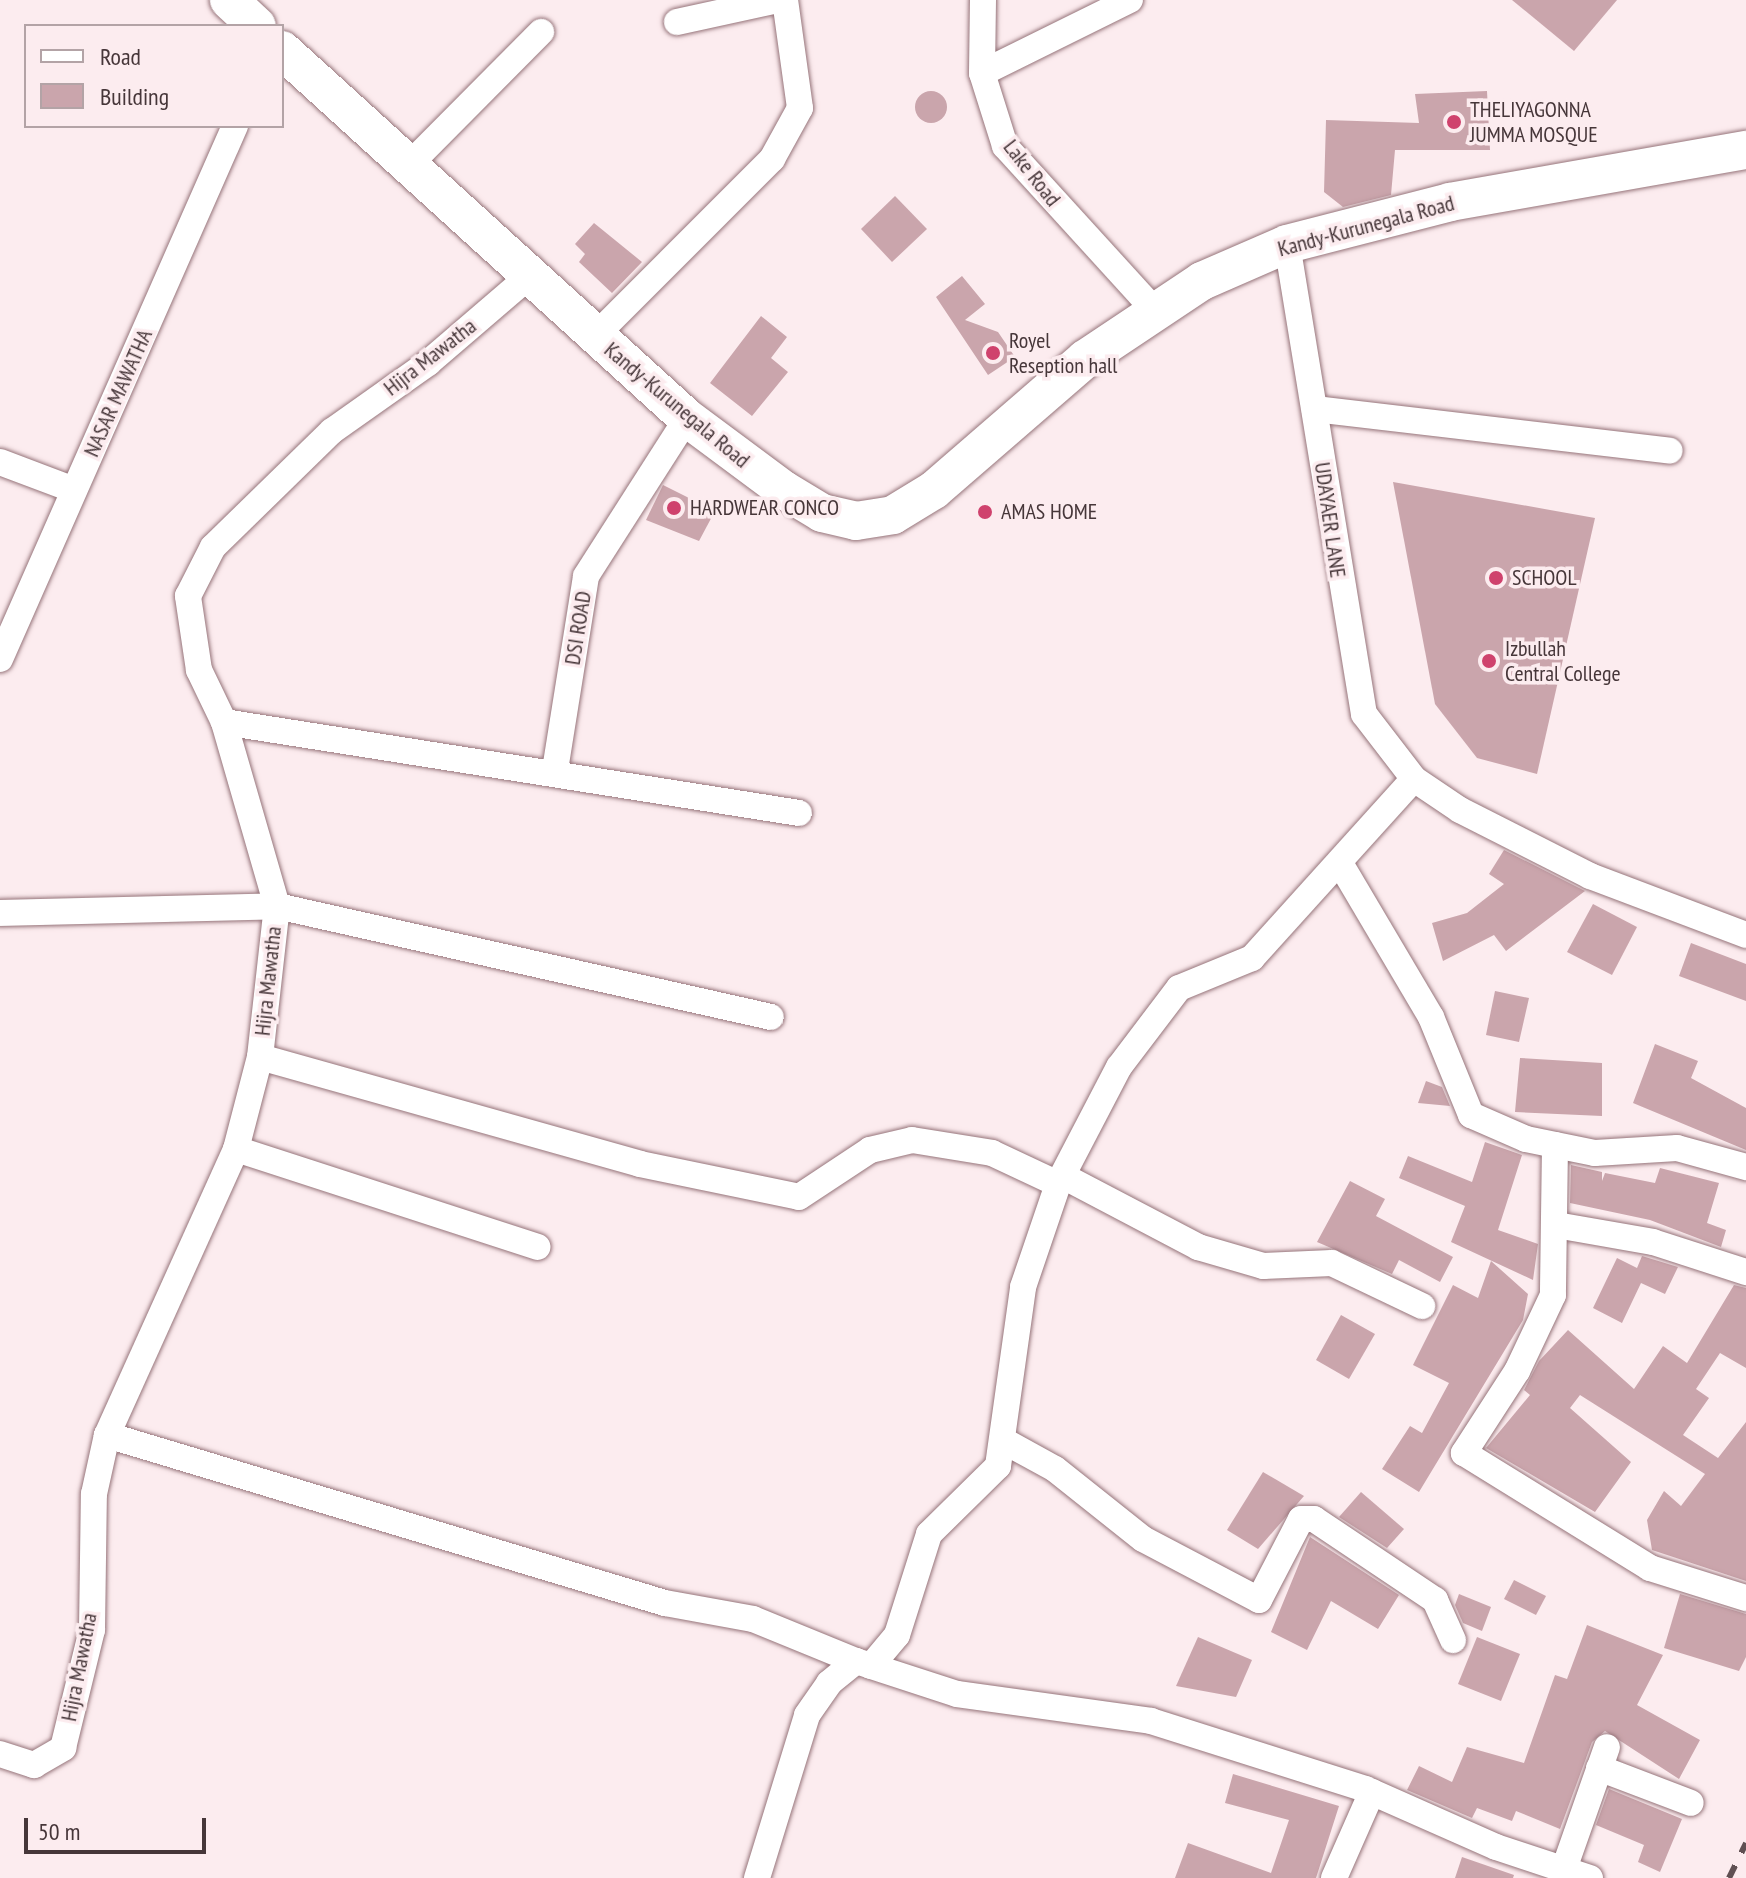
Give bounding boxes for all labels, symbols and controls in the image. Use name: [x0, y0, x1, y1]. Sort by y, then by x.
legend: [24, 24, 284, 128]
text: Road: [100, 41, 141, 72]
text: Building: [100, 81, 169, 112]
place label: THELIYAGONNA JUMMA MOSQUE: [1470, 96, 1598, 148]
marker: THELIYAGONNA JUMMA MOSQUE: [1445, 113, 1463, 131]
street label: Lake Road: [998, 134, 1066, 212]
street label: Kandy-Kurunegala Road: [1275, 190, 1457, 262]
street label: Hijra Mawatha: [379, 313, 481, 401]
street label: NASAR MAWATHA: [78, 325, 158, 461]
place label: Royel Reseption hall: [1009, 327, 1117, 378]
street label: Kandy-Kurunegala Road: [599, 337, 755, 473]
marker: Royel Reseption hall: [984, 344, 1002, 362]
street label: UDAYAER LANE: [1309, 461, 1351, 579]
place label: HARDWEAR CONCO: [690, 495, 839, 521]
marker: HARDWEAR CONCO: [665, 499, 683, 517]
place label: AMAS HOME: [1001, 499, 1097, 525]
marker: AMAS HOME: [976, 503, 994, 521]
place label: SCHOOL: [1512, 565, 1577, 591]
marker: SCHOOL: [1487, 569, 1505, 587]
street label: DSI ROAD: [559, 589, 597, 667]
place label: Izbullah Central College: [1505, 635, 1621, 686]
marker: Izbullah Central College: [1480, 652, 1498, 670]
street label: Hijra Mawatha: [249, 925, 287, 1037]
street label: Hijra Mawatha: [56, 1611, 102, 1723]
scale bar: [28, 1802, 210, 1852]
text: 50 m: [38, 1816, 80, 1847]

